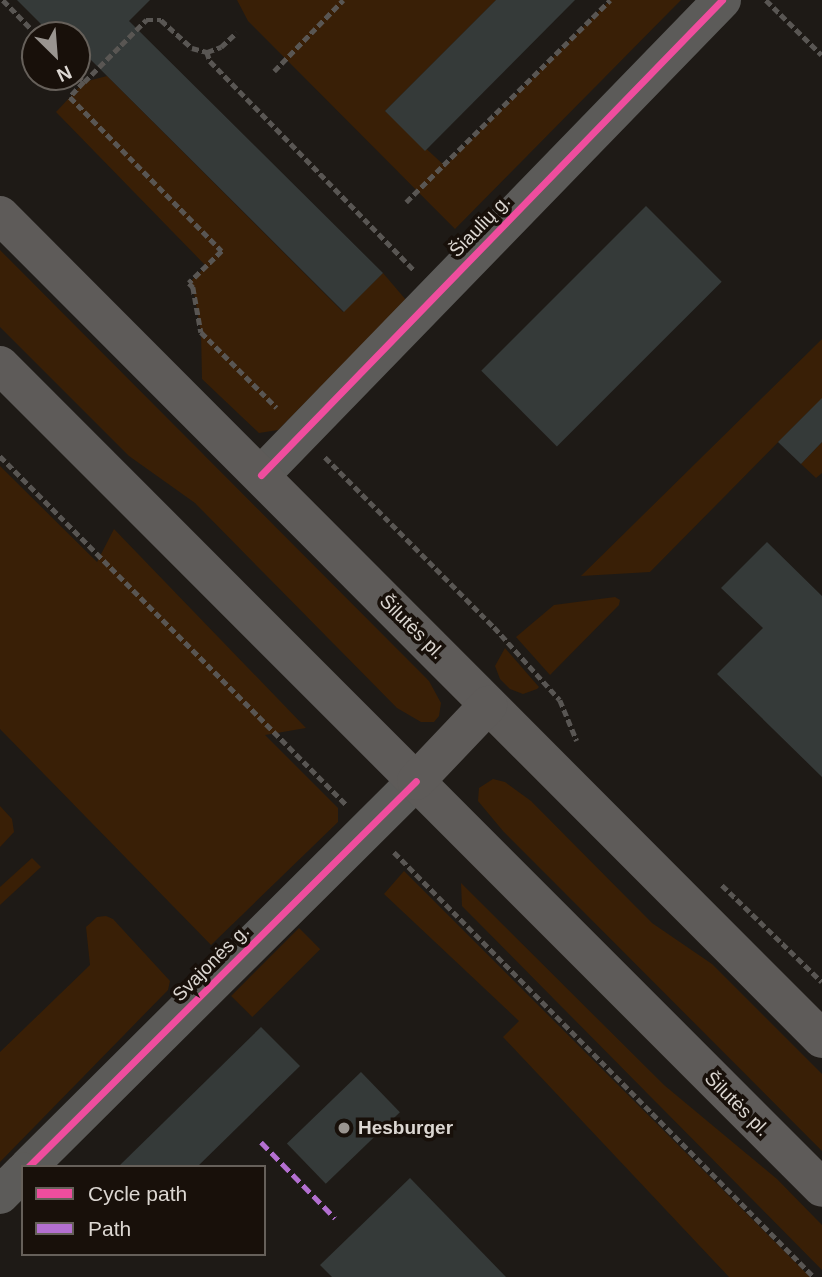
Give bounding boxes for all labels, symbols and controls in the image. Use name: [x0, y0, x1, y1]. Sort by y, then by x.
north arrow: [21, 21, 91, 91]
text: N: [54, 61, 75, 86]
street label: Šiaulių g.: [445, 190, 515, 262]
street label: Šilutės pl.: [375, 590, 449, 664]
street label: Svajonės g.: [168, 920, 254, 1006]
street label: Šilutės pl.: [700, 1067, 774, 1141]
place label: Hesburger: [358, 1117, 453, 1139]
marker: Hesburger: [336, 1120, 352, 1136]
legend: [21, 1165, 266, 1256]
text: Cycle path: [88, 1182, 187, 1205]
text: Path: [88, 1217, 131, 1240]

